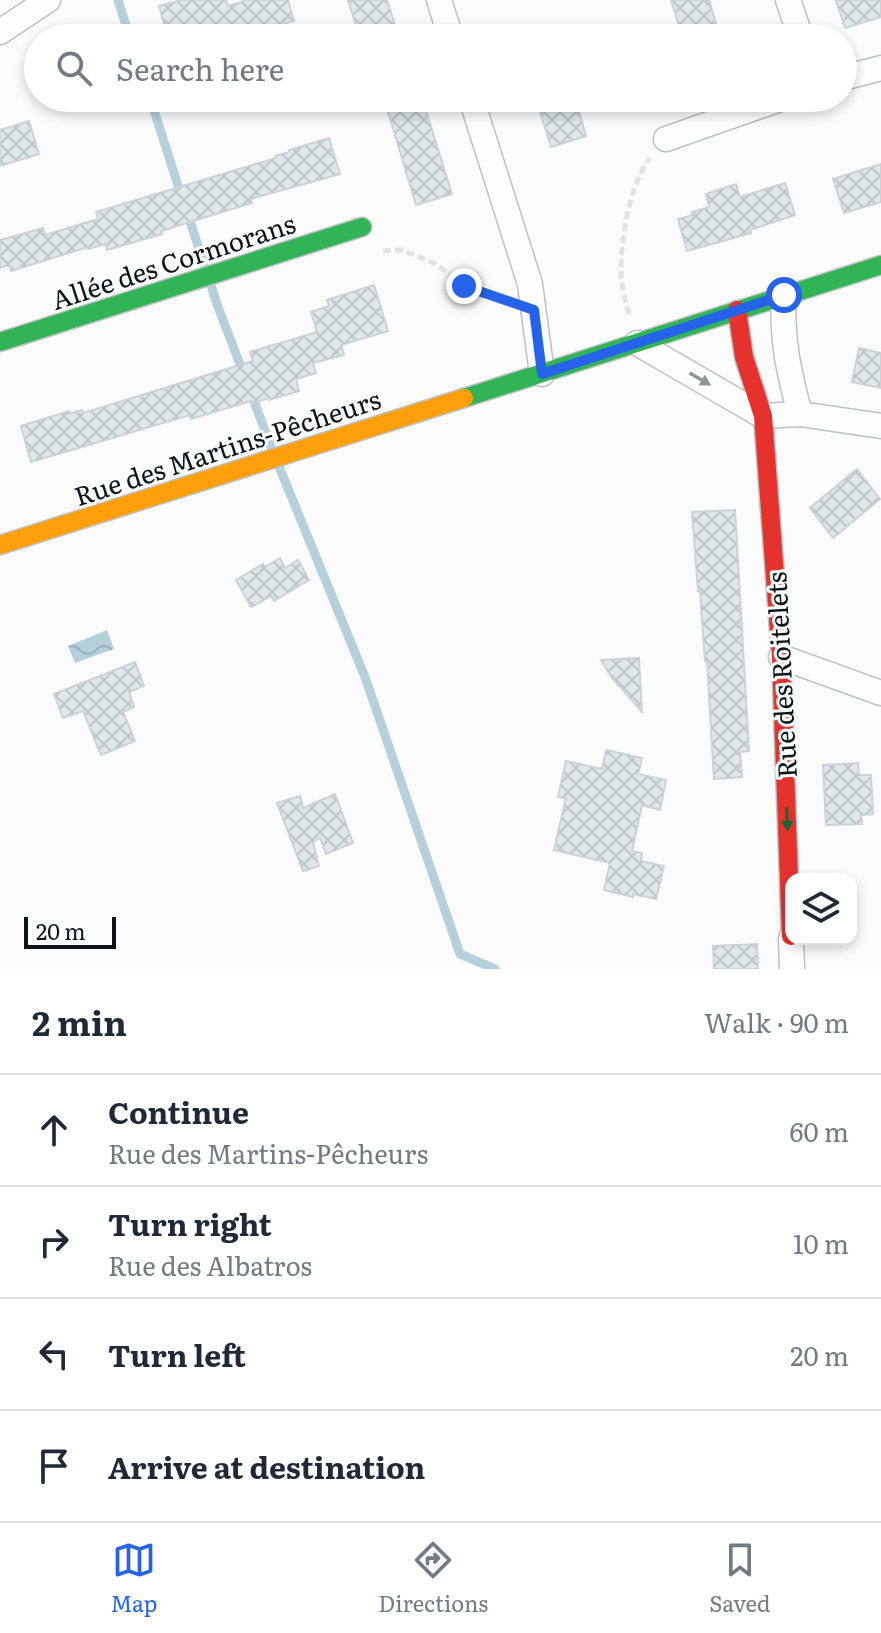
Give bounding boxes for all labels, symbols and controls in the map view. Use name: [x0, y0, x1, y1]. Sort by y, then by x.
search box: [24, 24, 857, 112]
icon: search: [52, 46, 96, 90]
text: Search here: [116, 46, 284, 90]
street label: Allée des Cormorans: [46, 202, 300, 318]
route end: [446, 268, 482, 304]
route start: [766, 277, 802, 313]
one-way arrow: [689, 372, 711, 386]
street label: Rue des Martins-Pêcheurs: [69, 378, 385, 514]
street label: Rue des Roitelets: [755, 571, 805, 779]
one-way arrow: [780, 807, 793, 832]
map controls: [785, 873, 857, 945]
button: layers: [785, 873, 857, 945]
scale bar: [24, 913, 116, 949]
text: 20 m: [36, 914, 86, 947]
text: 2 min: [32, 996, 127, 1046]
text: Walk · 90 m: [704, 1002, 849, 1041]
text: Continue: [108, 1089, 249, 1133]
icon: ahead: [32, 1108, 76, 1152]
text: 60 m: [790, 1111, 849, 1150]
text: Rue des Martins-Pêcheurs: [108, 1133, 428, 1172]
text: Turn right: [108, 1201, 272, 1245]
icon: right: [32, 1220, 76, 1264]
text: 10 m: [793, 1223, 849, 1262]
text: Rue des Albatros: [108, 1245, 312, 1284]
icon: left: [32, 1332, 76, 1376]
text: Turn left: [108, 1332, 246, 1376]
text: 20 m: [790, 1335, 849, 1374]
icon: arrive: [32, 1444, 76, 1488]
text: Arrive at destination: [108, 1444, 425, 1488]
tab: Map: [110, 1538, 157, 1619]
tab: Directions: [378, 1538, 488, 1619]
tab: Saved: [709, 1538, 771, 1619]

